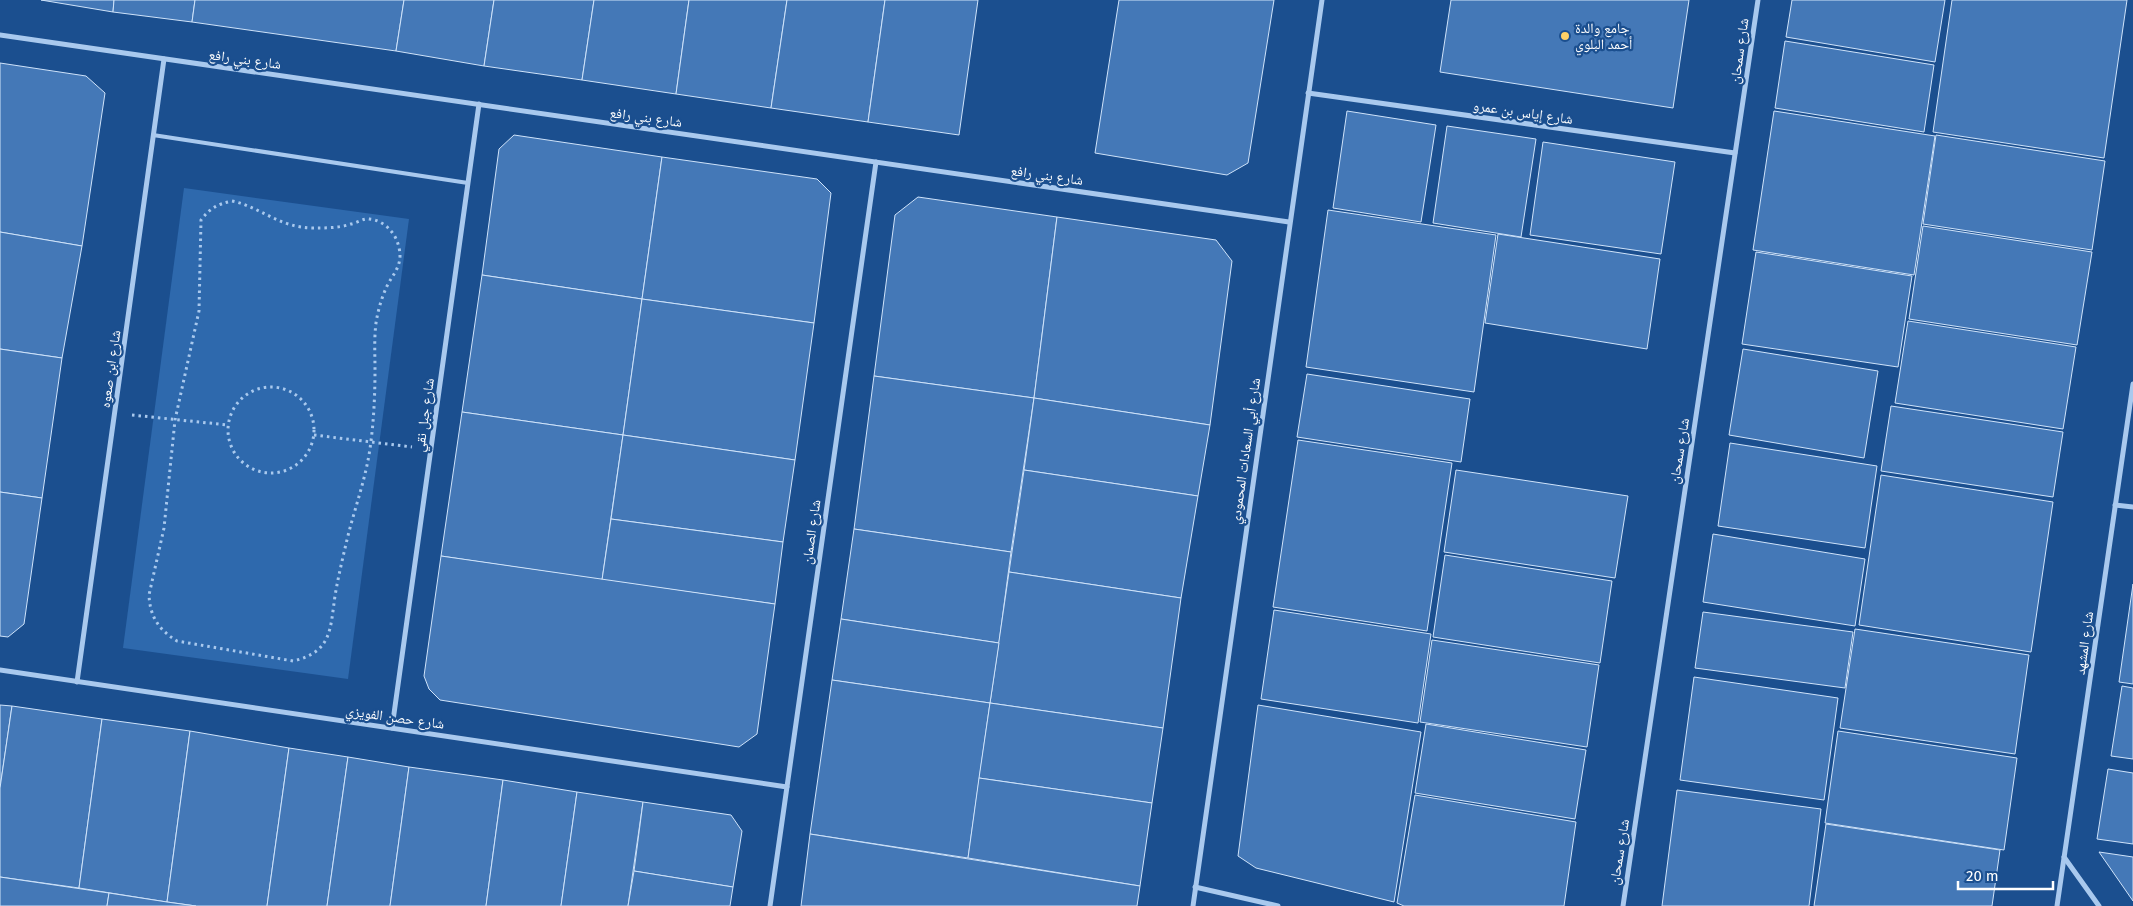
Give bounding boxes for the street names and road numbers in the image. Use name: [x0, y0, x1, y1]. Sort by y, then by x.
street label: شارع سمحان: [1726, 17, 1754, 85]
street label: شارع بني رافع: [207, 46, 282, 76]
street label: شارع إياس بن عمرو: [1472, 97, 1574, 129]
street label: شارع بني رافع: [608, 104, 683, 134]
street label: شارع بني رافع: [1009, 162, 1084, 192]
street label: شارع ابن صعوه: [97, 329, 125, 409]
street label: شارع جبل نقي: [411, 377, 441, 453]
street label: شارع أبي السعادات المحمودي: [1227, 377, 1267, 526]
street label: شارع سمحان: [1666, 417, 1694, 485]
street label: شارع الصمان: [799, 499, 825, 566]
street label: شارع المشهد: [2072, 610, 2098, 676]
street label: شارع حصن الفويزي: [344, 702, 445, 735]
street label: شارع سمحان: [1606, 818, 1634, 886]

